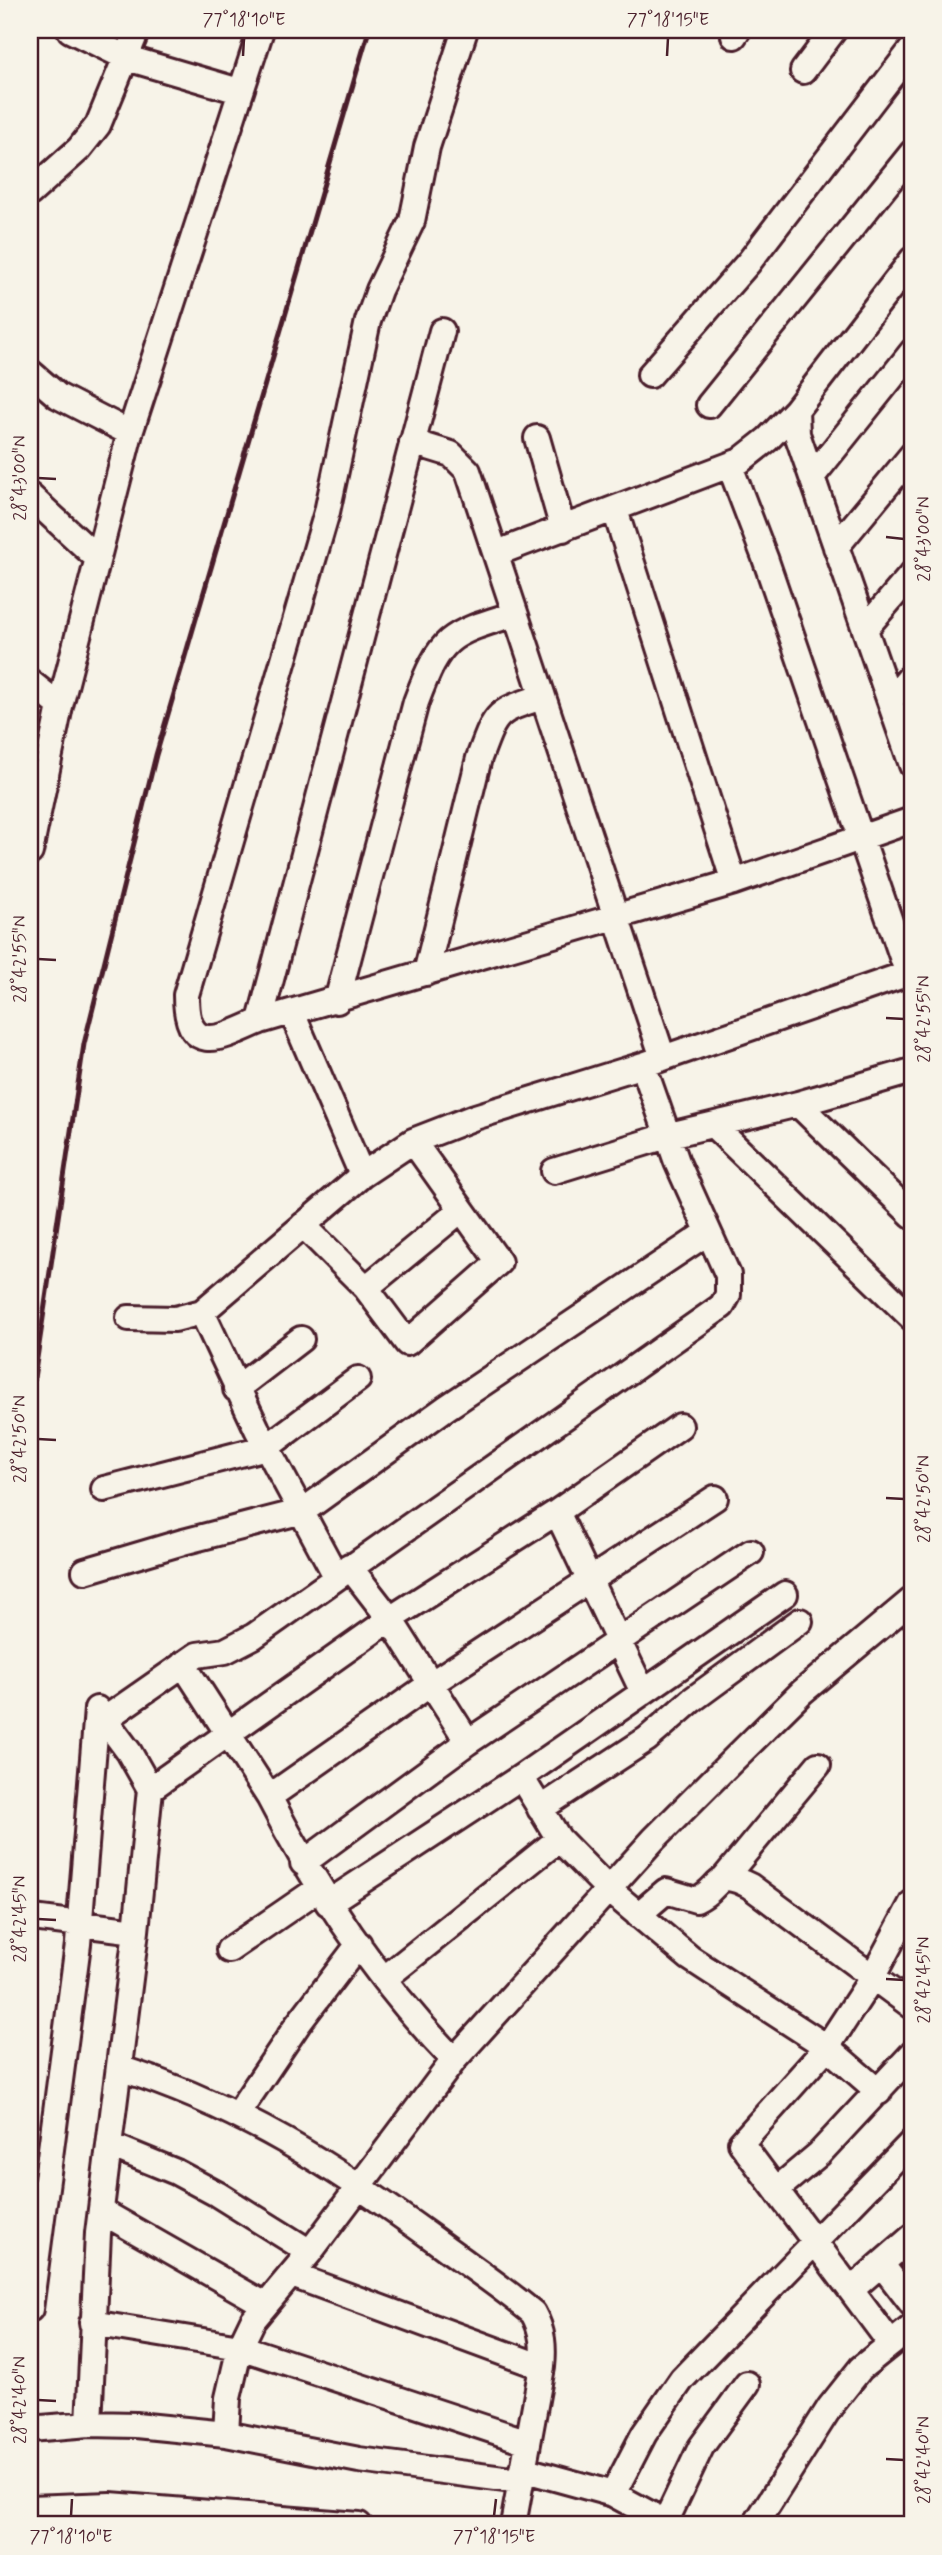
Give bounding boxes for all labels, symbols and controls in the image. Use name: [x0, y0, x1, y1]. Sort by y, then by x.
text: 77°18'10"E: [202, 8, 286, 32]
text: 77°18'15"E: [627, 8, 709, 32]
text: 28°43'00"N: [8, 435, 32, 521]
text: 28°43'00"N: [912, 496, 936, 582]
text: 28°42'55"N: [8, 915, 32, 1003]
text: 28°42'55"N: [912, 975, 936, 1063]
text: 28°42'50"N: [8, 1395, 32, 1483]
text: 28°42'50"N: [912, 1455, 936, 1543]
text: 28°42'45"N: [8, 1875, 32, 1963]
text: 28°42'45"N: [912, 1936, 936, 2024]
text: 28°42'40"N: [8, 2356, 32, 2444]
text: 28°42'40"N: [912, 2416, 936, 2504]
text: 77°18'10"E: [29, 2525, 113, 2549]
text: 77°18'15"E: [453, 2525, 535, 2549]

